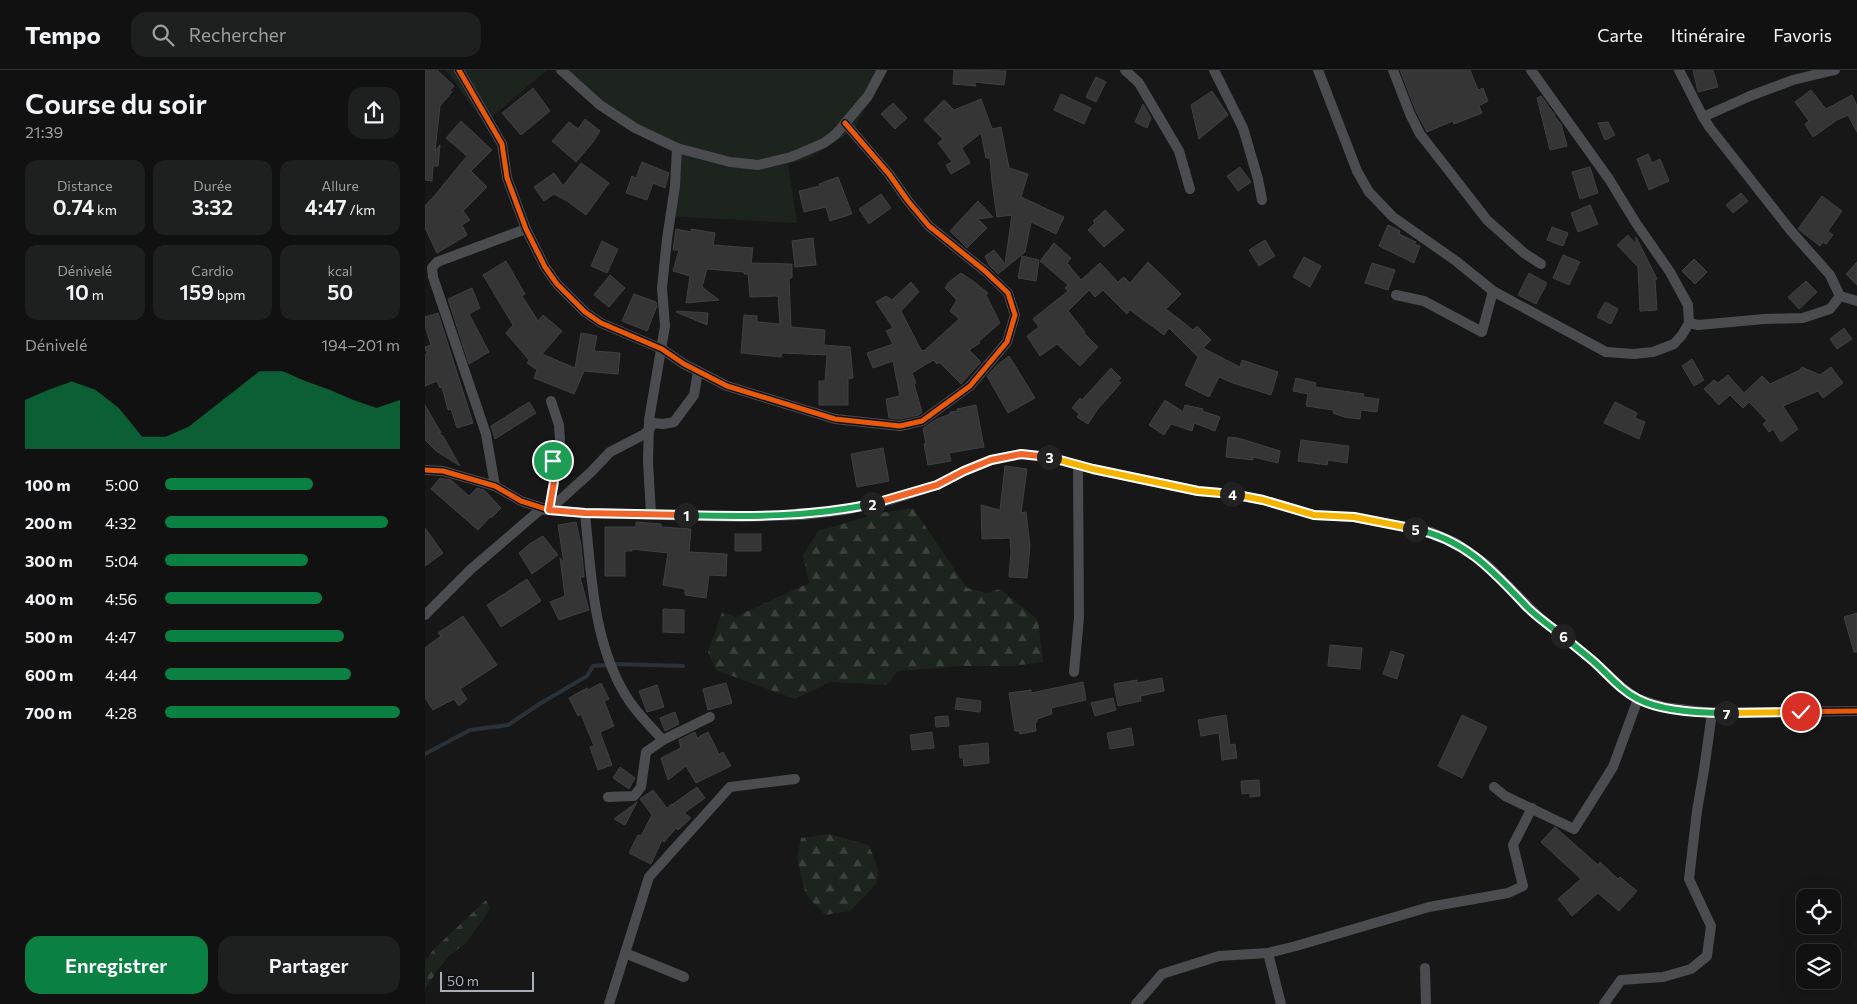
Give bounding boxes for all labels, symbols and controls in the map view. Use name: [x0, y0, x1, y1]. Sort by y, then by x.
search box: [131, 12, 481, 57]
text: Tempo: [25, 20, 101, 49]
icon: search: [149, 21, 177, 49]
text: Rechercher: [189, 23, 286, 46]
text: Carte: [1597, 24, 1643, 46]
text: Itinéraire: [1671, 24, 1745, 46]
text: Favoris: [1773, 24, 1832, 46]
text: Course du soir: [25, 86, 207, 120]
button: share: [348, 87, 400, 139]
text: 21:39: [25, 122, 63, 141]
text: Distance: [57, 177, 113, 194]
text: Durée: [193, 177, 232, 194]
text: Allure: [321, 177, 359, 194]
text: 0.74: [53, 194, 94, 219]
text: 3:32: [192, 194, 233, 219]
text: 4:47: [305, 194, 347, 219]
text: km: [94, 201, 117, 218]
text: /km: [347, 201, 375, 218]
text: Dénivelé: [58, 262, 112, 279]
text: Cardio: [191, 262, 234, 279]
text: kcal: [328, 262, 353, 279]
text: 10: [66, 279, 89, 304]
text: 159: [180, 279, 214, 304]
text: 50: [327, 279, 353, 304]
text: m: [89, 286, 104, 303]
text: bpm: [214, 286, 245, 303]
text: Dénivelé: [25, 335, 87, 354]
text: 194–201 m: [321, 335, 400, 354]
pin: [532, 440, 574, 482]
pin: 3: [1037, 444, 1061, 470]
icon: arrive: [539, 447, 567, 475]
text: 3: [1045, 449, 1054, 466]
text: 100 m: [25, 475, 71, 494]
text: 5:00: [105, 475, 139, 494]
pin: 4: [1219, 482, 1245, 506]
text: 4: [1228, 486, 1237, 503]
pin: 2: [859, 492, 885, 516]
text: 2: [869, 496, 876, 513]
pin: 1: [673, 502, 699, 528]
text: 1: [683, 507, 690, 524]
text: 200 m: [25, 513, 72, 532]
text: 4:32: [105, 513, 136, 532]
pin: 5: [1403, 516, 1427, 542]
text: 5: [1411, 521, 1420, 538]
text: 300 m: [25, 551, 73, 570]
text: 5:04: [105, 551, 138, 570]
text: 400 m: [25, 589, 73, 608]
text: 4:56: [105, 589, 137, 608]
pin: 6: [1551, 624, 1575, 648]
text: 500 m: [25, 627, 73, 646]
text: 4:47: [105, 627, 136, 646]
text: 6: [1559, 628, 1568, 645]
text: 600 m: [25, 665, 73, 684]
text: 4:44: [105, 665, 138, 684]
pin: [1780, 691, 1822, 733]
icon: check: [1787, 698, 1815, 726]
pin: 7: [1713, 700, 1739, 726]
text: 700 m: [25, 703, 72, 722]
text: 4:28: [105, 703, 137, 722]
text: 7: [1723, 705, 1730, 722]
map controls: [1796, 889, 1841, 989]
button: locate: [1796, 889, 1841, 934]
button: Enregistrer: [25, 936, 208, 994]
button: Partager: [218, 936, 400, 994]
button: layers: [1796, 944, 1841, 989]
scale bar: [440, 969, 534, 992]
text: 50 m: [447, 972, 479, 989]

